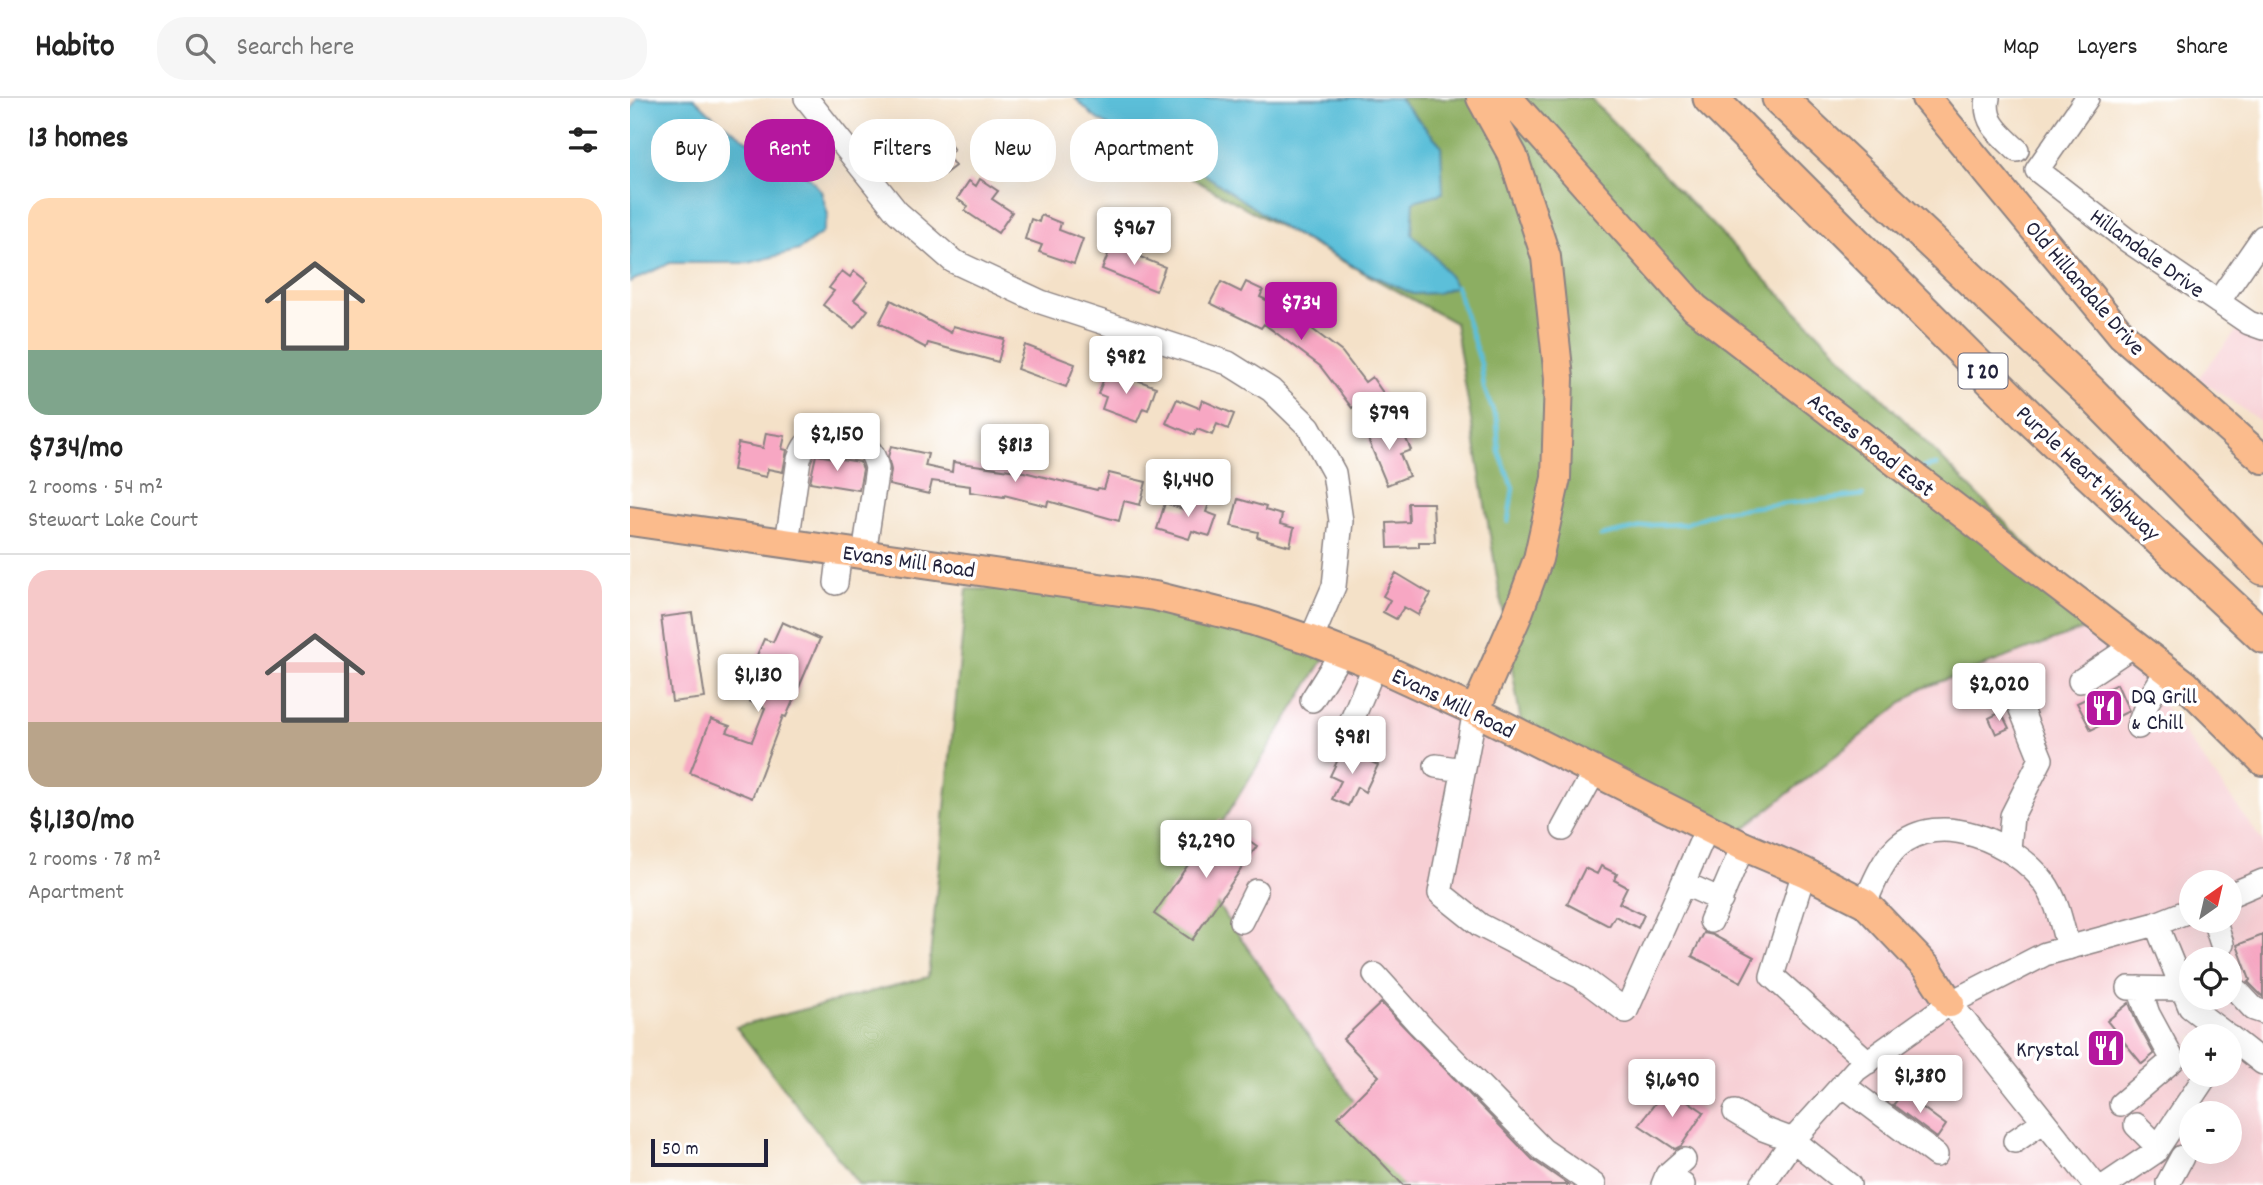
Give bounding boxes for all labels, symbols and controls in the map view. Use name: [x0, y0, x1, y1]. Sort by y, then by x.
search box: [157, 17, 647, 80]
text: Habito: [35, 25, 115, 72]
icon: search: [181, 29, 219, 67]
text: Search here: [237, 30, 354, 67]
text: Map: [2003, 31, 2039, 65]
text: Layers: [2077, 31, 2138, 65]
text: Share: [2176, 31, 2228, 65]
text: 13 homes: [28, 119, 128, 162]
chip: Buy: [651, 119, 730, 182]
chip: Rent: [744, 119, 835, 182]
chip: Filters: [849, 119, 956, 182]
chip: New: [970, 119, 1056, 182]
chip: Apartment: [1070, 119, 1218, 182]
icon: filters: [564, 121, 602, 159]
street label: Hillandale Drive: [2082, 202, 2210, 308]
pin: $967: [1093, 208, 1175, 267]
text: $967: [1113, 213, 1155, 246]
street label: Old Hillandale Drive: [2015, 214, 2152, 364]
icon: home: [252, 243, 378, 369]
pin: $734: [1260, 282, 1342, 342]
text: $734: [1281, 288, 1321, 321]
pin: $982: [1085, 336, 1167, 396]
text: $982: [1105, 342, 1147, 375]
road number: I 20: [1958, 354, 2008, 388]
street label: Access Road East: [1799, 387, 1940, 507]
pin: $799: [1348, 392, 1430, 452]
text: $799: [1368, 398, 1410, 431]
street label: Purple Heart Highway: [2007, 399, 2167, 551]
pin: $2,150: [780, 414, 894, 473]
text: $2,150: [810, 419, 864, 452]
pin: $813: [974, 424, 1056, 484]
text: $734/mo: [28, 429, 123, 472]
text: $813: [997, 430, 1033, 463]
pin: $1,440: [1131, 460, 1245, 519]
text: $1,440: [1162, 465, 1214, 498]
text: 2 rooms · 54 m²: [28, 472, 163, 505]
text: Stewart Lake Court: [28, 505, 198, 538]
street label: Evans Mill Road: [840, 538, 977, 589]
icon: home: [252, 615, 378, 741]
pin: $1,130: [701, 654, 815, 714]
text: $1,130: [734, 660, 782, 693]
street label: Evans Mill Road: [1385, 661, 1520, 749]
pin: $2,020: [1942, 664, 2056, 723]
text: $2,020: [1968, 669, 2030, 702]
place label: DQ Grill & Chill: [2131, 682, 2197, 741]
restaurant icon: DQ Grill & Chill: [2083, 687, 2125, 729]
pin: $981: [1311, 716, 1393, 776]
text: $981: [1334, 722, 1370, 755]
text: $1,130/mo: [28, 801, 134, 844]
pin: $2,290: [1149, 820, 1263, 880]
text: $2,290: [1176, 826, 1236, 859]
text: 2 rooms · 78 m²: [28, 844, 161, 877]
north arrow: [2179, 870, 2242, 933]
map controls: [2179, 870, 2242, 1164]
text: Apartment: [28, 877, 124, 910]
button: locate: [2179, 947, 2242, 1010]
button: +: [2179, 1024, 2242, 1087]
restaurant icon: Krystal: [2085, 1027, 2127, 1069]
place label: Krystal: [2016, 1035, 2080, 1068]
pin: $1,380: [1863, 1056, 1977, 1115]
pin: $1,690: [1615, 1060, 1729, 1119]
text: $1,380: [1893, 1061, 1947, 1094]
text: $1,690: [1644, 1065, 1700, 1098]
button: −: [2179, 1101, 2242, 1164]
scale bar: [651, 1136, 768, 1168]
text: 50 m: [662, 1137, 699, 1164]

